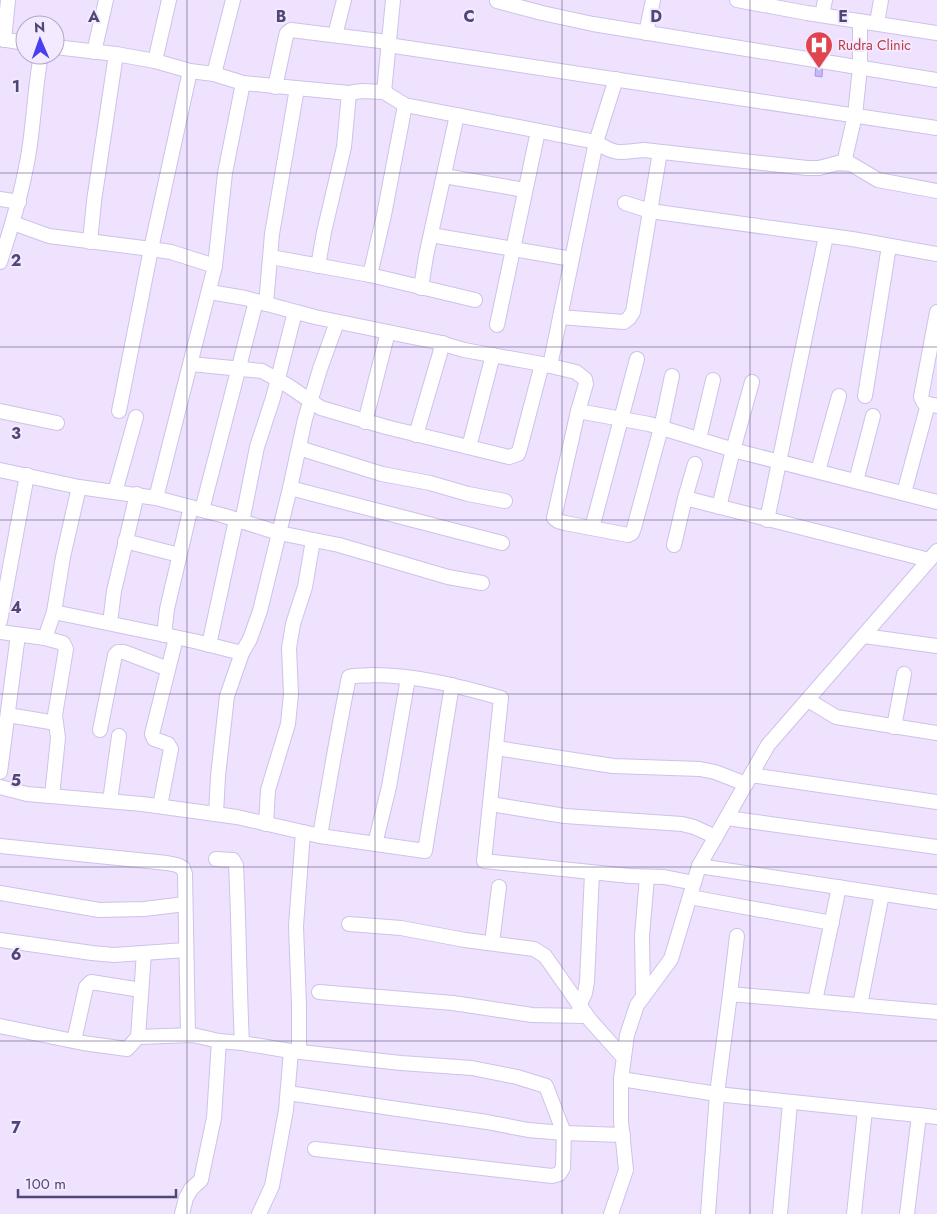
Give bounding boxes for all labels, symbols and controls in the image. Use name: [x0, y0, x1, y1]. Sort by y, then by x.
text: A: [87, 5, 100, 28]
text: B: [276, 5, 286, 28]
text: C: [463, 5, 475, 28]
text: D: [650, 5, 662, 28]
text: E: [838, 5, 848, 28]
north arrow: [15, 15, 65, 65]
text: N: [34, 17, 45, 37]
hospital icon: Rudra Clinic: [804, 30, 834, 69]
place label: Rudra Clinic: [838, 35, 911, 55]
text: 1: [12, 75, 20, 98]
text: 2: [11, 249, 21, 272]
text: 3: [11, 422, 21, 445]
text: 4: [10, 596, 22, 619]
text: 5: [11, 769, 21, 792]
text: 6: [11, 943, 21, 966]
text: 7: [11, 1116, 21, 1139]
scale bar: [18, 1166, 175, 1198]
text: 100 m: [25, 1173, 66, 1195]

